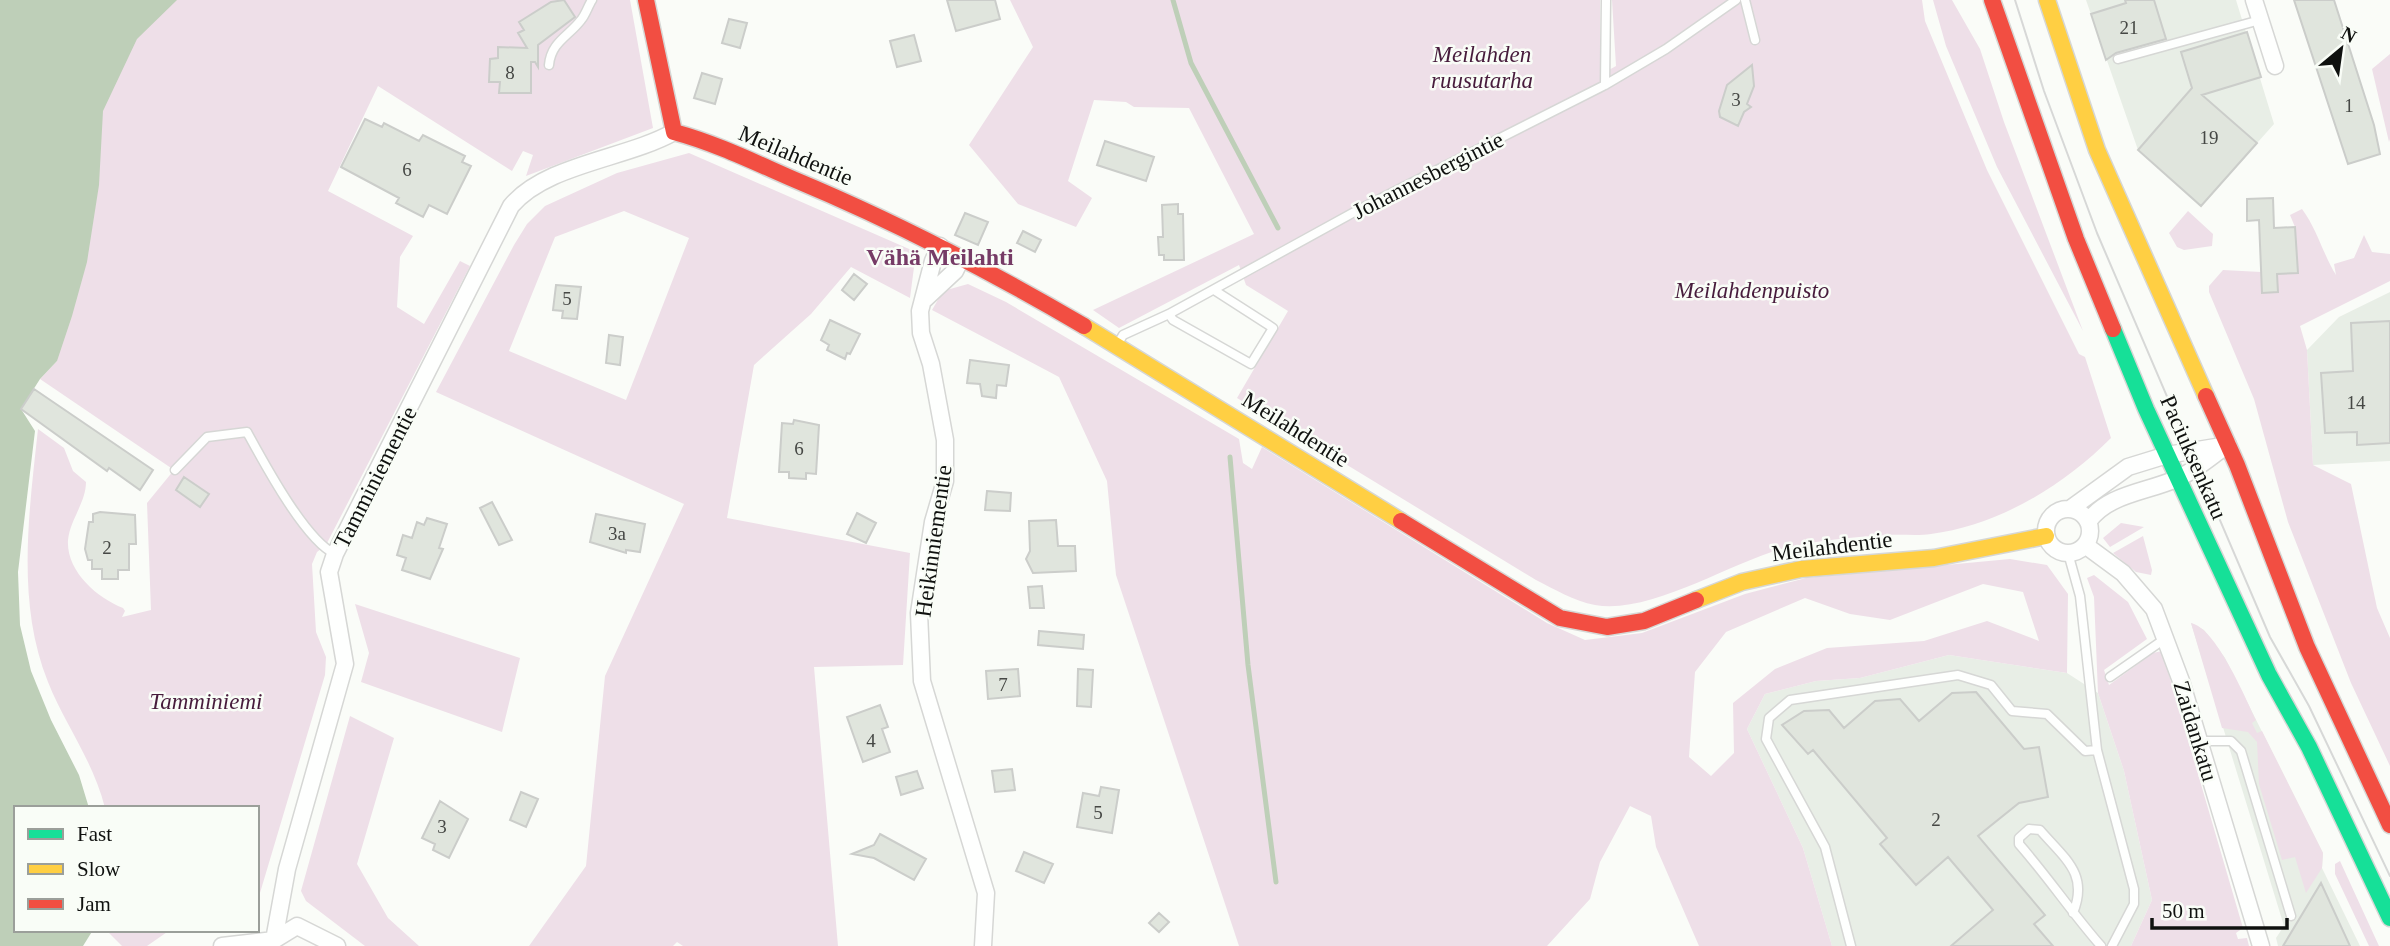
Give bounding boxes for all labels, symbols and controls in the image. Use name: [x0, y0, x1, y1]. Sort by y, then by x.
north arrow: [2306, 14, 2376, 84]
house number: 21: [2120, 17, 2139, 38]
text: N: [2338, 22, 2360, 47]
park label: Meilahden ruusutarha: [1431, 42, 1533, 93]
house number: 8: [505, 62, 515, 83]
house number: 3: [1731, 89, 1741, 110]
house number: 1: [2344, 95, 2354, 116]
street label: Meilahdentie: [735, 120, 857, 191]
street label: Johannesbergintie: [1349, 127, 1508, 224]
house number: 19: [2200, 127, 2219, 148]
house number: 6: [402, 159, 412, 180]
district label: Vähä Meilahti: [866, 244, 1014, 270]
park label: Meilahdenpuisto: [1674, 278, 1829, 303]
house number: 5: [562, 288, 572, 309]
street label: Meilahdentie: [1238, 387, 1354, 472]
street label: Paciuksenkatu: [2155, 391, 2232, 523]
house number: 14: [2347, 392, 2366, 413]
street label: Tamminiementie: [329, 402, 422, 552]
house number: 6: [794, 438, 804, 459]
street label: Heikinniementie: [910, 463, 957, 619]
house number: 3a: [608, 523, 627, 544]
street label: Meilahdentie: [1770, 527, 1894, 566]
house number: 2: [102, 537, 112, 558]
house number: 7: [998, 674, 1008, 695]
street label: Zaidankatu: [2168, 678, 2223, 785]
park label: Tamminiemi: [150, 689, 262, 714]
house number: 4: [866, 730, 876, 751]
house number: 5: [1093, 802, 1103, 823]
legend: [14, 806, 259, 932]
house number: 2: [1931, 809, 1941, 830]
house number: 3: [437, 816, 447, 837]
text: Fast: [77, 822, 112, 846]
text: Slow: [77, 857, 121, 881]
scale bar: [2152, 886, 2287, 930]
text: Jam: [77, 892, 111, 916]
text: 50 m: [2162, 899, 2205, 923]

